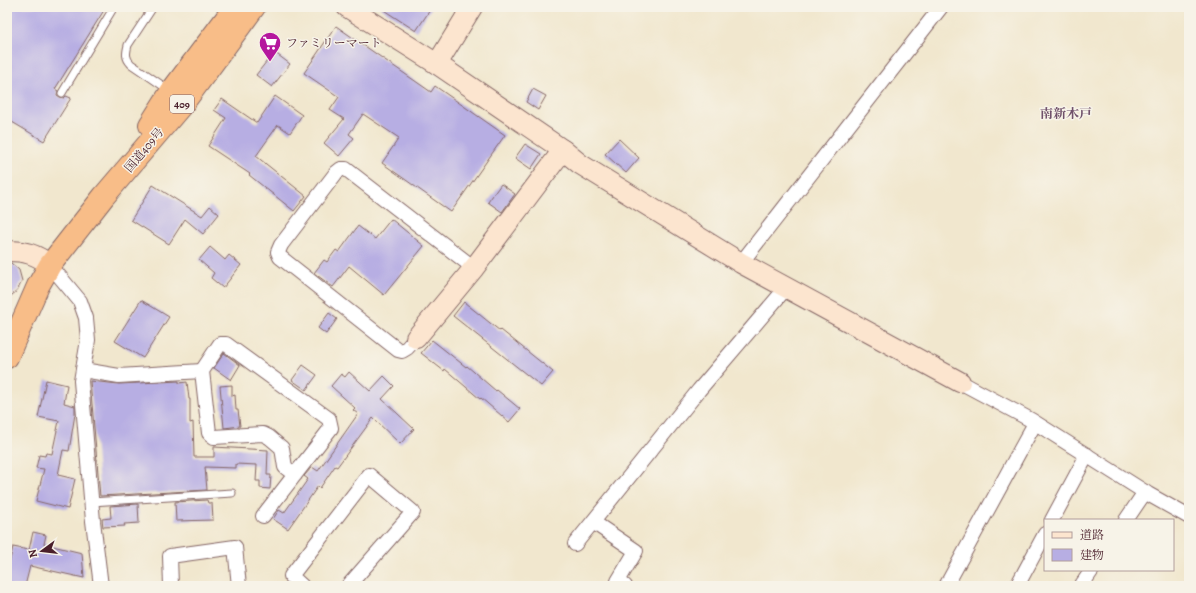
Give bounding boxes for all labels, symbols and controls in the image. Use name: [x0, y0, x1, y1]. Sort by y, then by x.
supermarket icon: ファミリーマート: [257, 30, 283, 63]
place label: ファミリーマート: [286, 35, 382, 51]
road number: 409: [170, 95, 194, 113]
district label: 南新木戸: [1040, 105, 1092, 122]
street label: 国道409号: [121, 124, 167, 176]
legend: [1044, 519, 1174, 571]
text: 道路: [1080, 527, 1104, 543]
north arrow: [22, 531, 62, 571]
text: 建物: [1080, 547, 1104, 563]
text: N: [25, 548, 41, 559]

